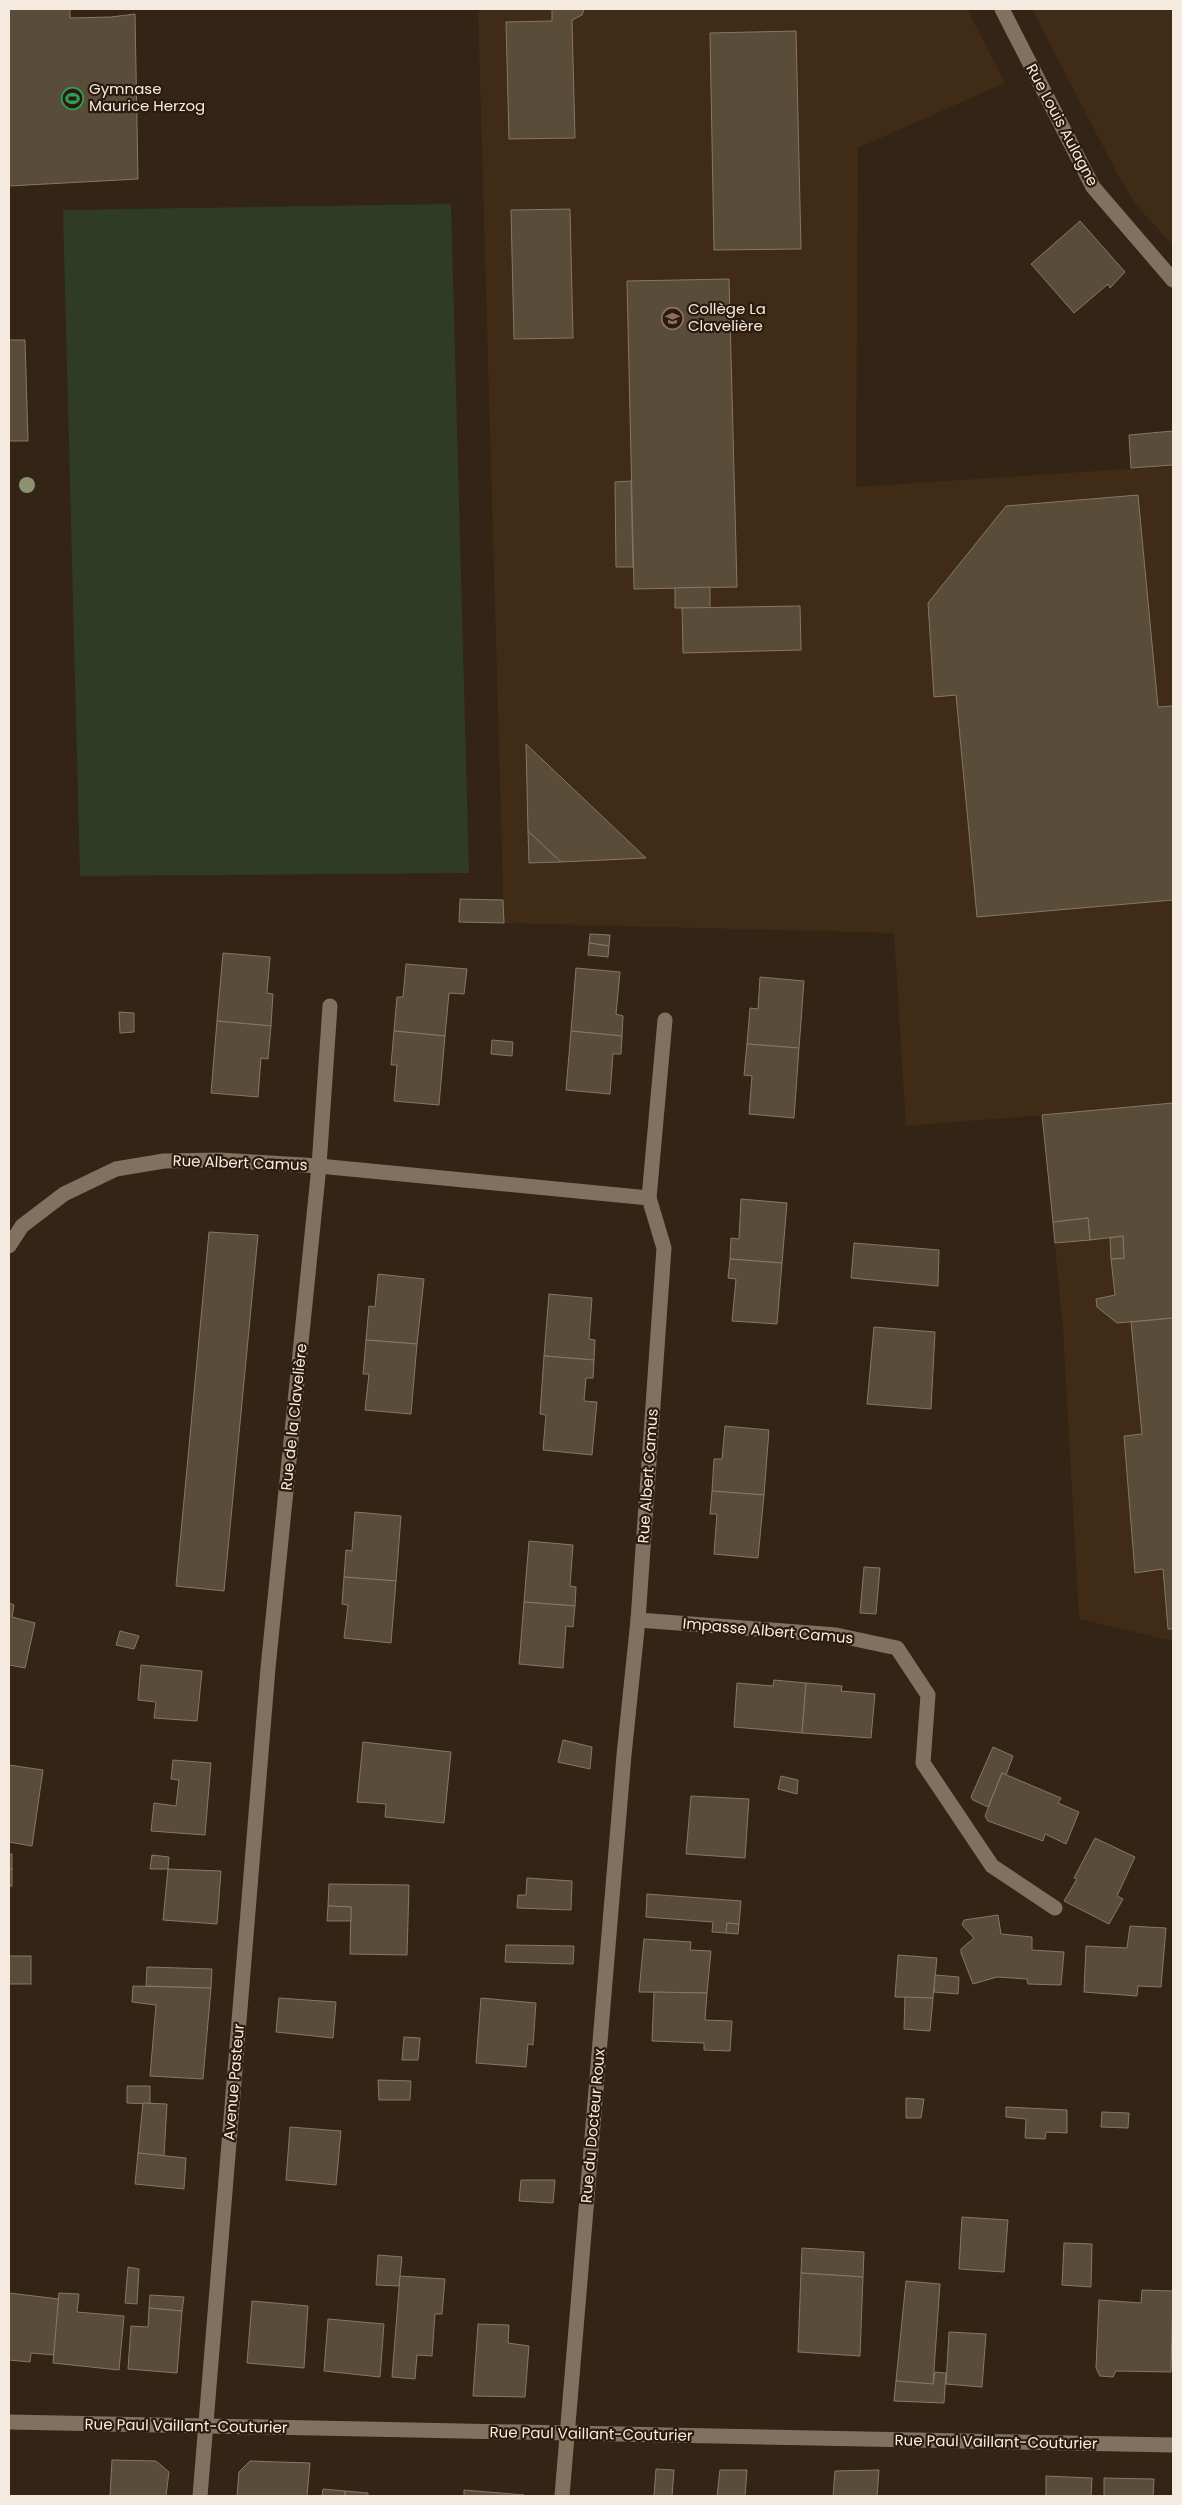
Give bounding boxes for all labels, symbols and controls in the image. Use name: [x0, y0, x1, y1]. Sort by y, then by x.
street label: Rue Louis Aulagne: [1021, 60, 1104, 190]
place label: Gymnase Maurice Herzog: [89, 78, 205, 116]
sports icon: Gymnase Maurice Herzog: [61, 86, 85, 110]
place label: Collège La Clavelière: [688, 298, 766, 336]
school or university icon: Collège La Clavelière: [660, 306, 684, 330]
street label: Rue Albert Camus: [172, 1150, 308, 1175]
street label: Rue de la Clavelière: [275, 1342, 312, 1492]
street label: Rue Albert Camus: [632, 1408, 663, 1544]
street label: Impasse Albert Camus: [682, 1613, 854, 1648]
street label: Avenue Pasteur: [218, 2022, 249, 2141]
street label: Rue du Docteur Roux: [575, 2048, 610, 2204]
street label: Rue Paul Vaillant-Couturier: [84, 2413, 288, 2438]
street label: Rue Paul Vaillant-Couturier: [489, 2421, 693, 2446]
street label: Rue Paul Vaillant-Couturier: [894, 2429, 1098, 2454]

